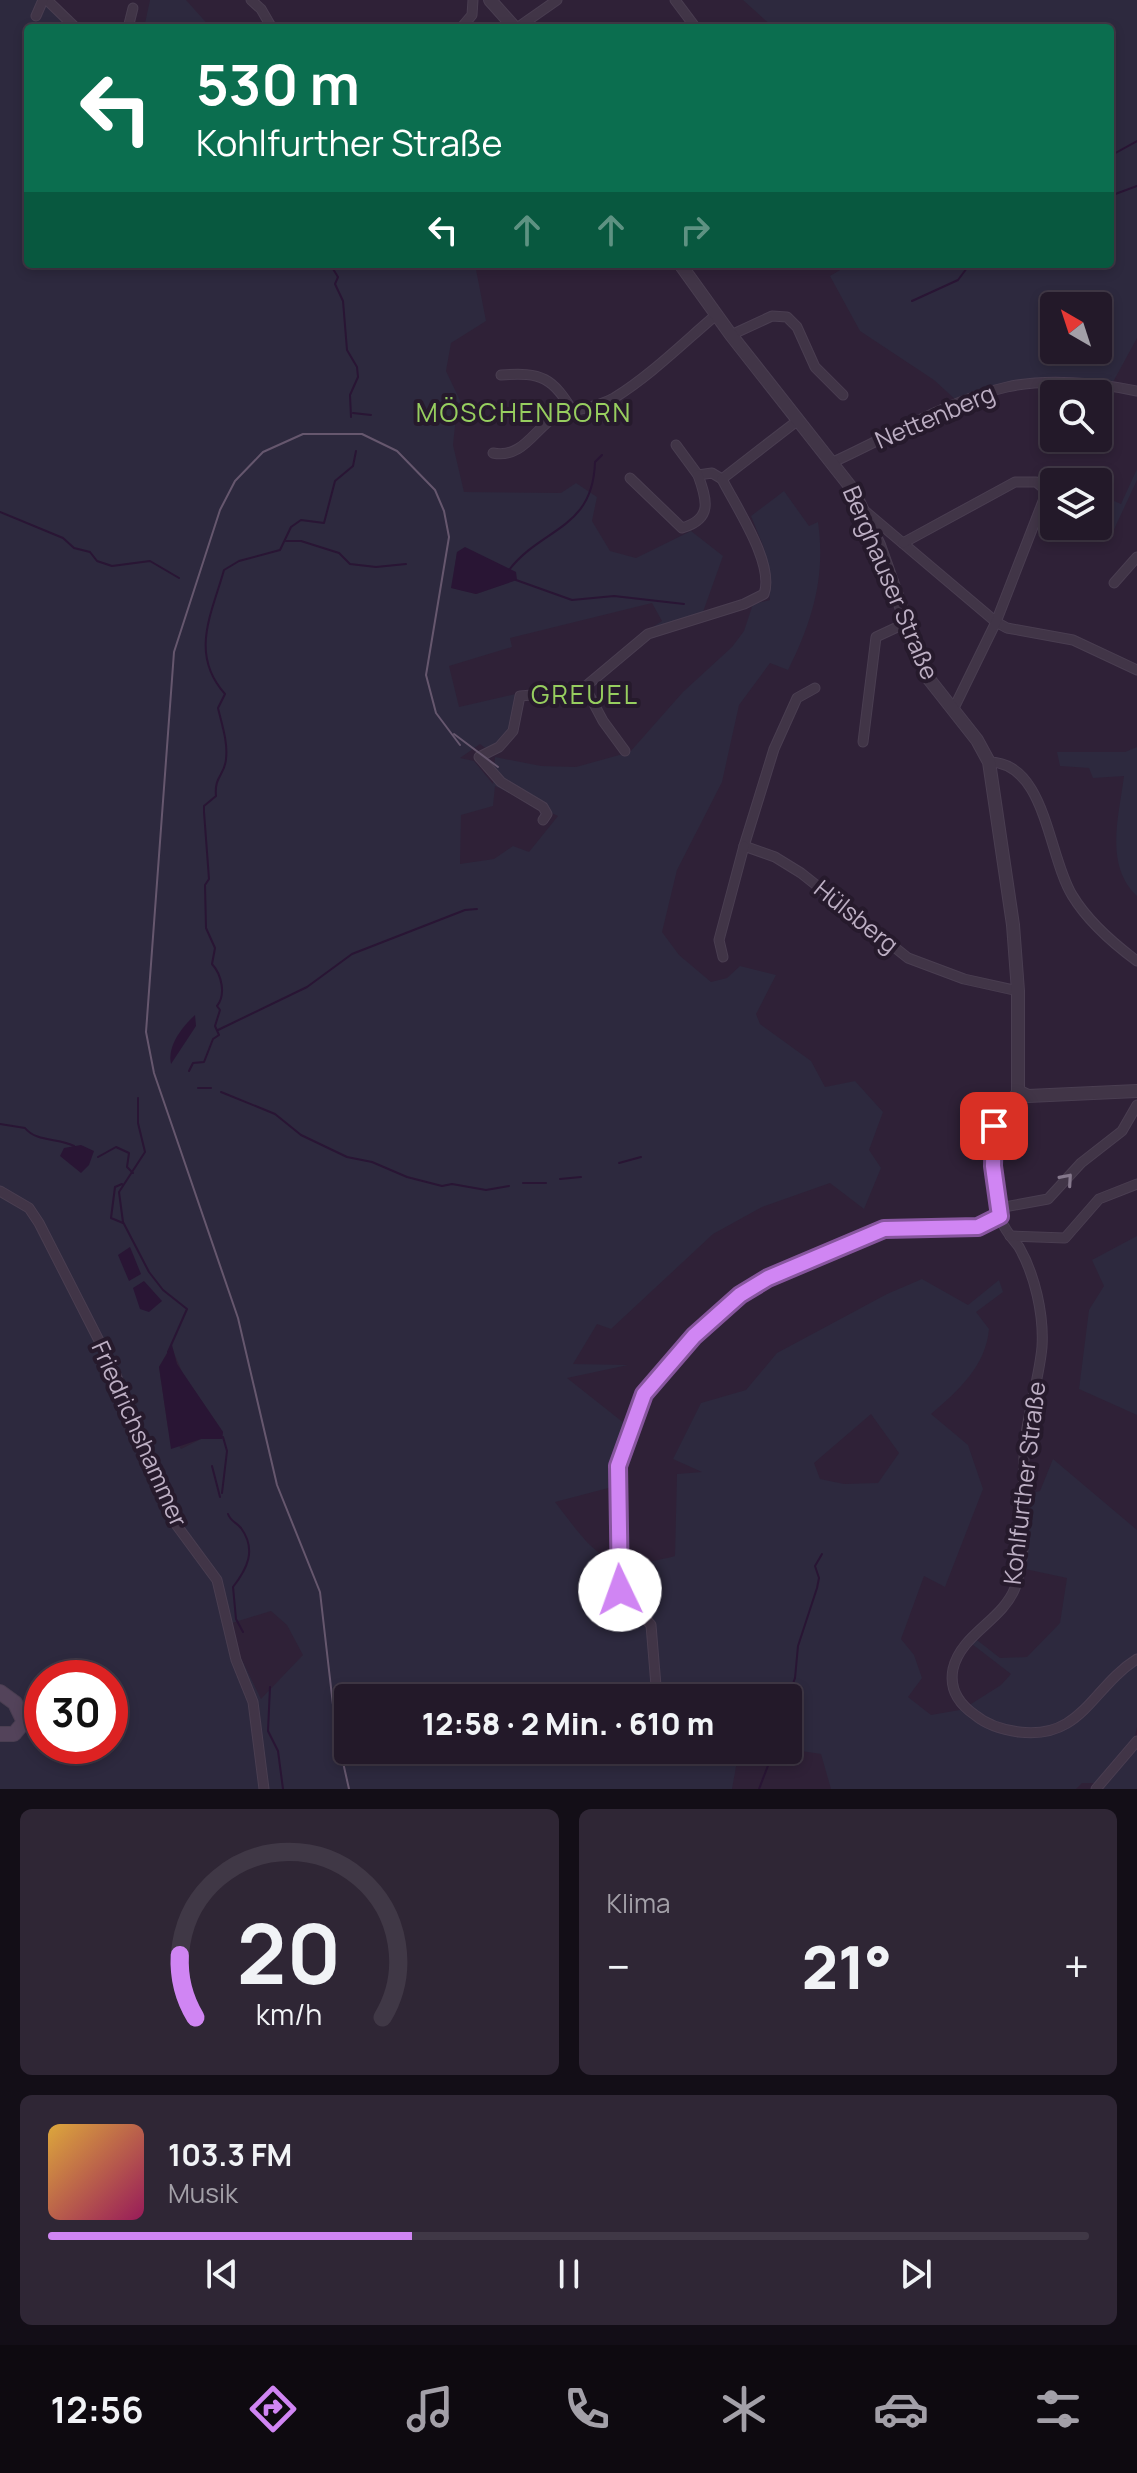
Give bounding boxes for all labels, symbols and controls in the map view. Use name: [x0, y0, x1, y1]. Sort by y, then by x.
text: 530 m: [196, 45, 360, 122]
icon: left: [64, 56, 168, 160]
text: Kohlfurther Straße: [196, 118, 503, 167]
icon: left: [421, 208, 465, 252]
icon: ahead: [505, 208, 549, 252]
icon: ahead: [589, 208, 633, 252]
icon: right: [673, 208, 717, 252]
north arrow: [1040, 292, 1112, 364]
map controls: [1040, 292, 1112, 540]
street label: Nettenberg: [870, 376, 999, 456]
button: search: [1040, 380, 1112, 452]
district label: MÖSCHENBORN: [416, 394, 632, 430]
button: layers: [1040, 468, 1112, 540]
street label: Berghauser Straße: [836, 481, 947, 684]
district label: GREUEL: [531, 676, 639, 712]
street label: Hülsberg: [808, 872, 906, 960]
pin: [960, 1092, 1028, 1160]
icon: arrive: [972, 1104, 1016, 1148]
one-way arrow: [1058, 1173, 1072, 1188]
street label: Friedrichshammer: [85, 1335, 196, 1532]
street label: Kohlfurther Straße: [995, 1379, 1052, 1586]
position arrow: [578, 1548, 662, 1632]
speed limit sign: 30: [24, 1660, 128, 1764]
text: 12:58 · 2 Min. · 610 m: [422, 1703, 714, 1744]
text: Klima: [607, 1885, 671, 1921]
text: 20: [237, 1895, 341, 2009]
text: 21°: [802, 1925, 892, 2007]
text: −: [607, 1936, 630, 1996]
text: +: [1064, 1936, 1089, 1996]
text: km/h: [256, 1995, 322, 2034]
text: 103.3 FM: [168, 2134, 292, 2175]
text: Musik: [168, 2175, 238, 2211]
icon: previous: [200, 2252, 244, 2296]
icon: pause: [547, 2252, 591, 2296]
icon: next: [894, 2252, 938, 2296]
icon: directions: [245, 2381, 301, 2437]
icon: music: [402, 2381, 458, 2437]
icon: phone: [559, 2381, 615, 2437]
icon: climate: [716, 2381, 772, 2437]
icon: car: [873, 2381, 929, 2437]
icon: filters: [1030, 2381, 1086, 2437]
text: 12:56: [51, 2385, 144, 2434]

